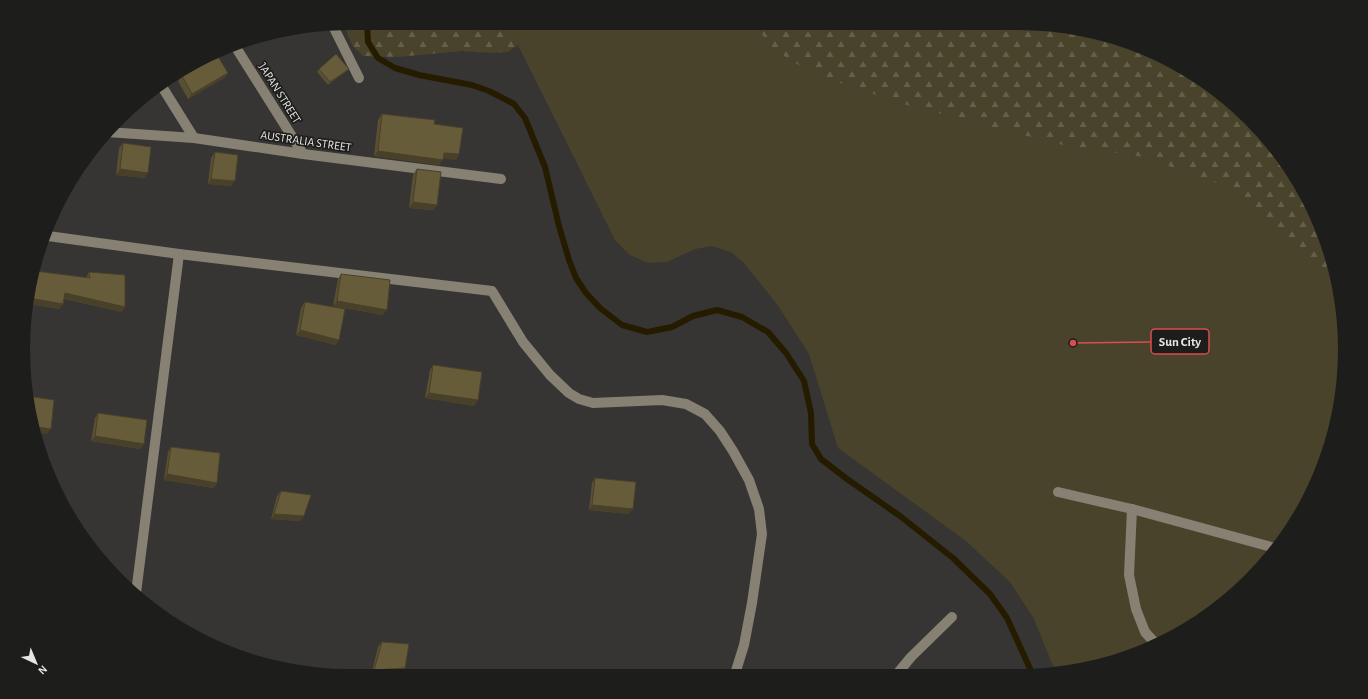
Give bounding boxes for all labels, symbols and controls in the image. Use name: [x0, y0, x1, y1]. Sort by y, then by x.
street label: JAPAN STREET: [257, 61, 303, 125]
street label: AUSTRALIA STREET: [260, 129, 352, 153]
callout: Sun City: [1151, 329, 1209, 354]
text: Sun City: [1159, 336, 1201, 349]
north arrow: [16, 643, 56, 683]
text: N: [36, 663, 49, 676]

